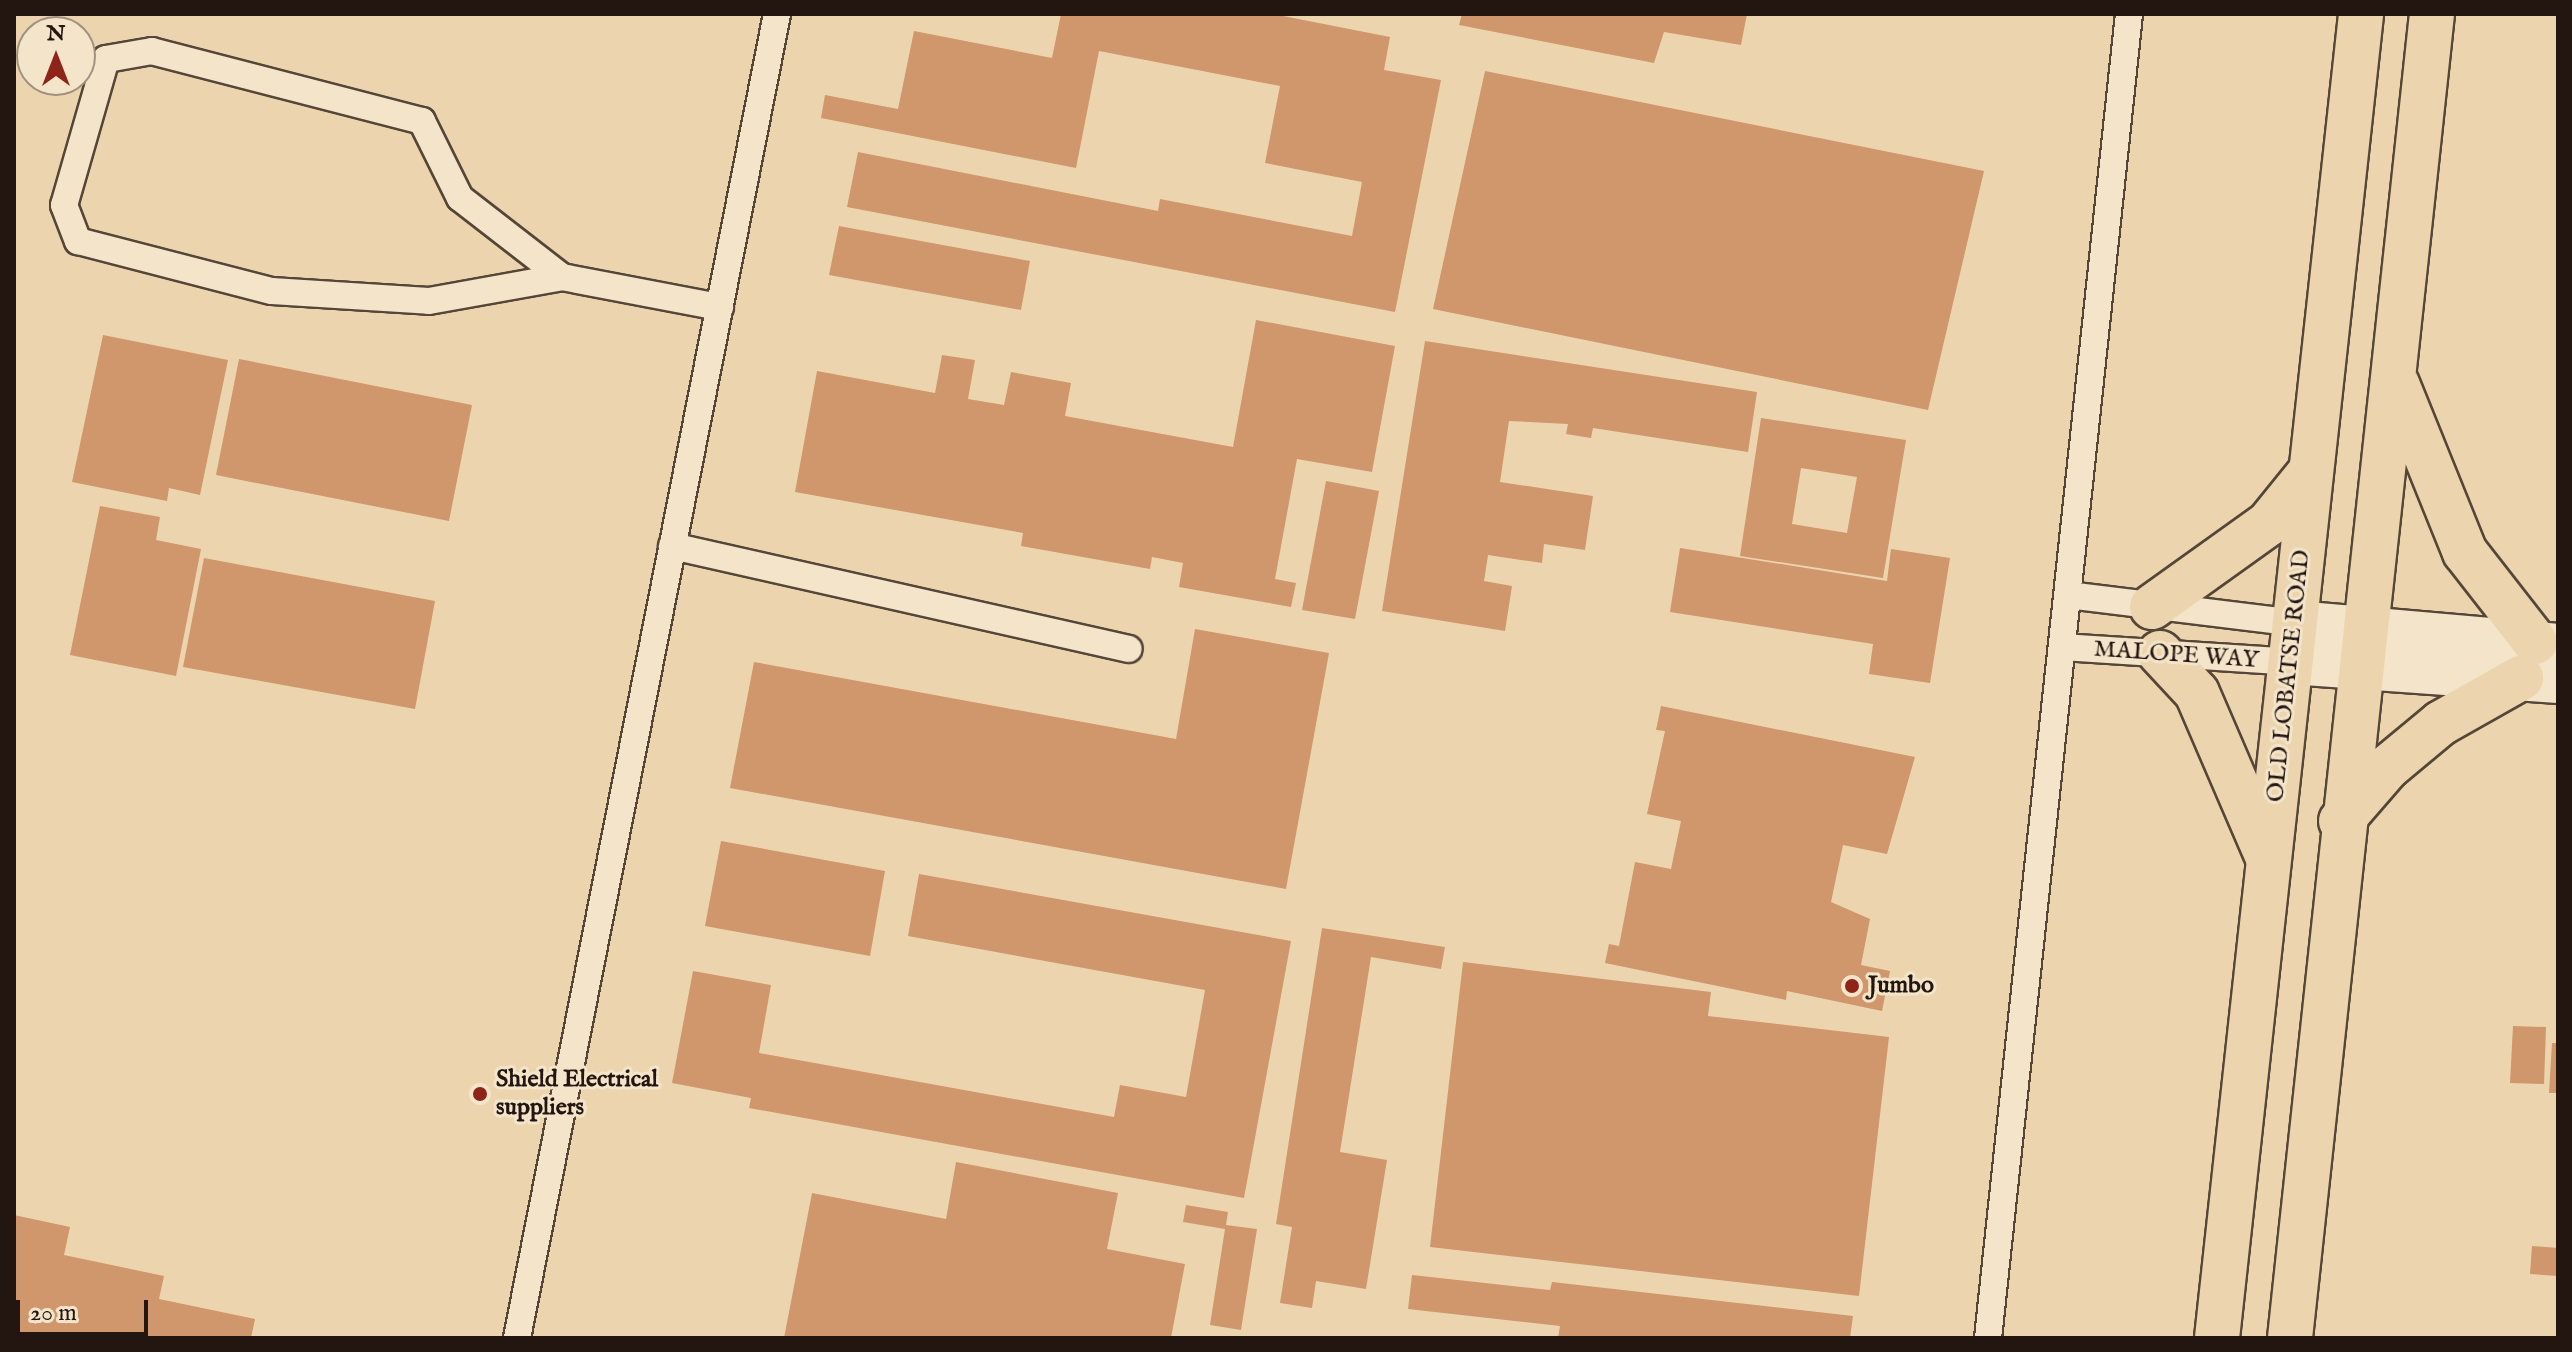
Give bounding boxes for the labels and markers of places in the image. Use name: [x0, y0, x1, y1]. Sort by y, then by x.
place label: Jumbo: [1868, 972, 1934, 1000]
marker: Jumbo: [1843, 977, 1861, 995]
place label: Shield Electrical suppliers: [496, 1066, 658, 1122]
marker: Shield Electrical suppliers: [471, 1085, 489, 1103]

